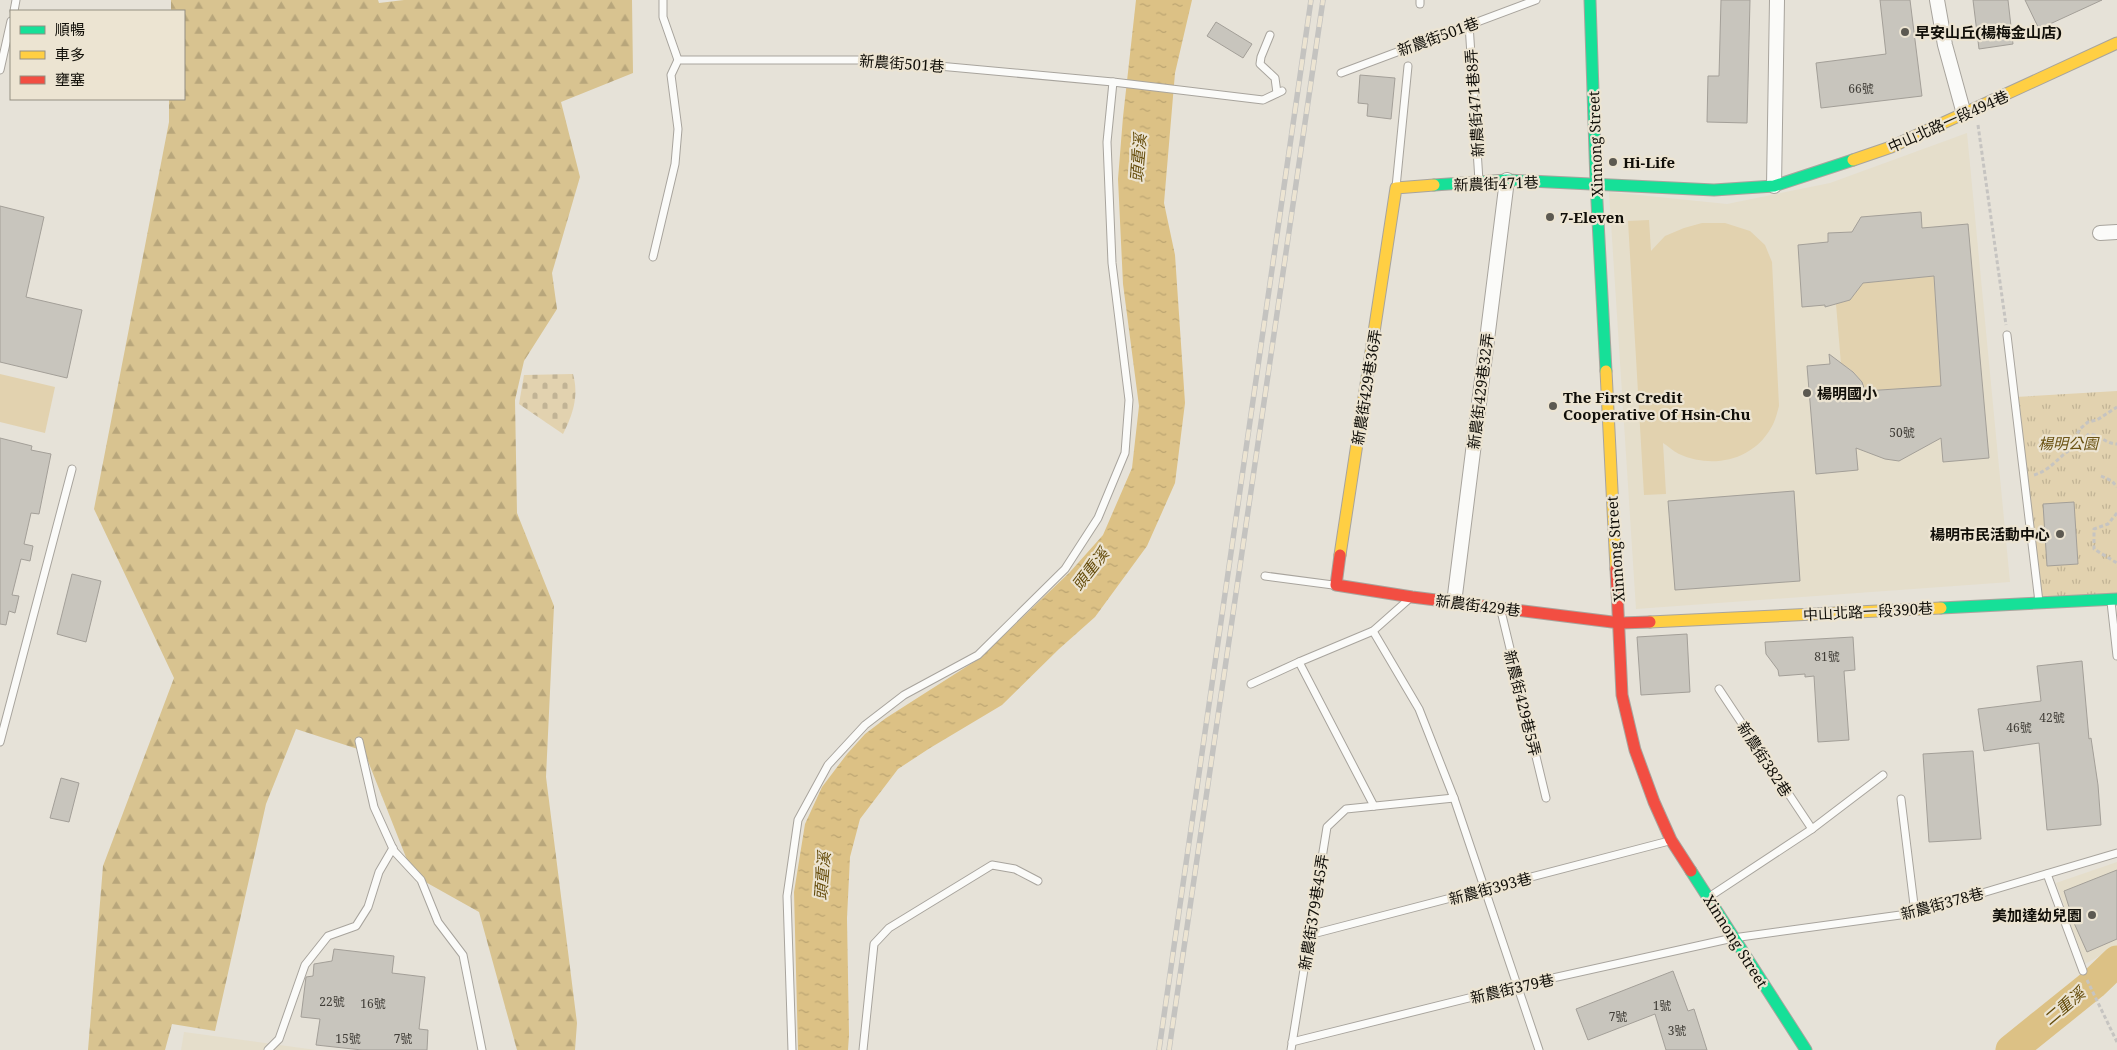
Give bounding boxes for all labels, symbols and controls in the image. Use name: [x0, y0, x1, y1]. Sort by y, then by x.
legend: [10, 10, 185, 100]
street label: 新農街501巷: [1395, 12, 1481, 60]
text: 順暢: [55, 19, 85, 39]
place label: 早安山丘(楊梅金山店): [1915, 22, 2062, 42]
marker: 早安山丘(楊梅金山店): [1899, 26, 1911, 38]
text: 車多: [55, 44, 85, 64]
street label: 新農街471巷8弄: [1460, 48, 1488, 158]
street label: 新農街501巷: [859, 50, 945, 76]
text: 壅塞: [55, 69, 85, 89]
house number: 66號: [1848, 80, 1874, 97]
street label: 中山北路一段494巷: [1884, 85, 2012, 157]
street label: Xinnong Street: [1583, 91, 1607, 197]
water label: 頭重溪: [1125, 131, 1151, 183]
place label: Hi-Life: [1623, 152, 1675, 172]
marker: Hi-Life: [1607, 156, 1619, 168]
street label: 新農街471巷: [1453, 172, 1539, 194]
place label: 7-Eleven: [1560, 207, 1624, 227]
marker: 7-Eleven: [1544, 211, 1556, 223]
street label: 新農街429巷36弄: [1347, 328, 1385, 446]
street label: 新農街429巷32弄: [1463, 332, 1497, 450]
place label: 楊明國小: [1817, 383, 1878, 403]
place label: The First Credit Cooperative Of Hsin-Chu: [1563, 387, 1750, 424]
marker: 楊明國小: [1801, 387, 1813, 399]
marker: The First Credit Cooperative Of Hsin-Chu: [1547, 400, 1559, 412]
house number: 50號: [1889, 424, 1915, 441]
park label: 楊明公園: [2038, 433, 2100, 453]
street label: Xinnong Street: [1601, 495, 1629, 603]
place label: 楊明市民活動中心: [1930, 524, 2050, 544]
marker: 楊明市民活動中心: [2054, 528, 2066, 540]
water label: 頭重溪: [1067, 542, 1115, 595]
street label: 新農街429巷: [1435, 590, 1521, 620]
street label: 中山北路一段390巷: [1802, 598, 1934, 624]
street label: 新農街429巷5弄: [1500, 648, 1546, 758]
house number: 81號: [1814, 648, 1840, 665]
house number: 42號: [2039, 709, 2065, 726]
street label: 新農街382巷: [1733, 718, 1797, 800]
house number: 46號: [2006, 719, 2032, 736]
water label: 頭重溪: [809, 849, 835, 901]
street label: 新農街379巷45弄: [1294, 853, 1332, 971]
street label: 新農街393巷: [1446, 867, 1534, 909]
street label: 新農街378巷: [1898, 882, 1986, 924]
street label: Xinnong Street: [1699, 891, 1773, 991]
place label: 美加達幼兒園: [1992, 905, 2082, 925]
marker: 美加達幼兒園: [2086, 909, 2098, 921]
street label: 新農街379巷: [1468, 969, 1556, 1007]
water label: 二重溪: [2039, 981, 2091, 1030]
house number: 22號: [319, 993, 345, 1010]
house number: 16號: [360, 995, 386, 1012]
house number: 1號: [1653, 997, 1671, 1014]
house number: 7號: [1609, 1008, 1627, 1025]
house number: 3號: [1668, 1022, 1686, 1039]
house number: 15號: [335, 1030, 361, 1047]
house number: 7號: [394, 1030, 412, 1047]

